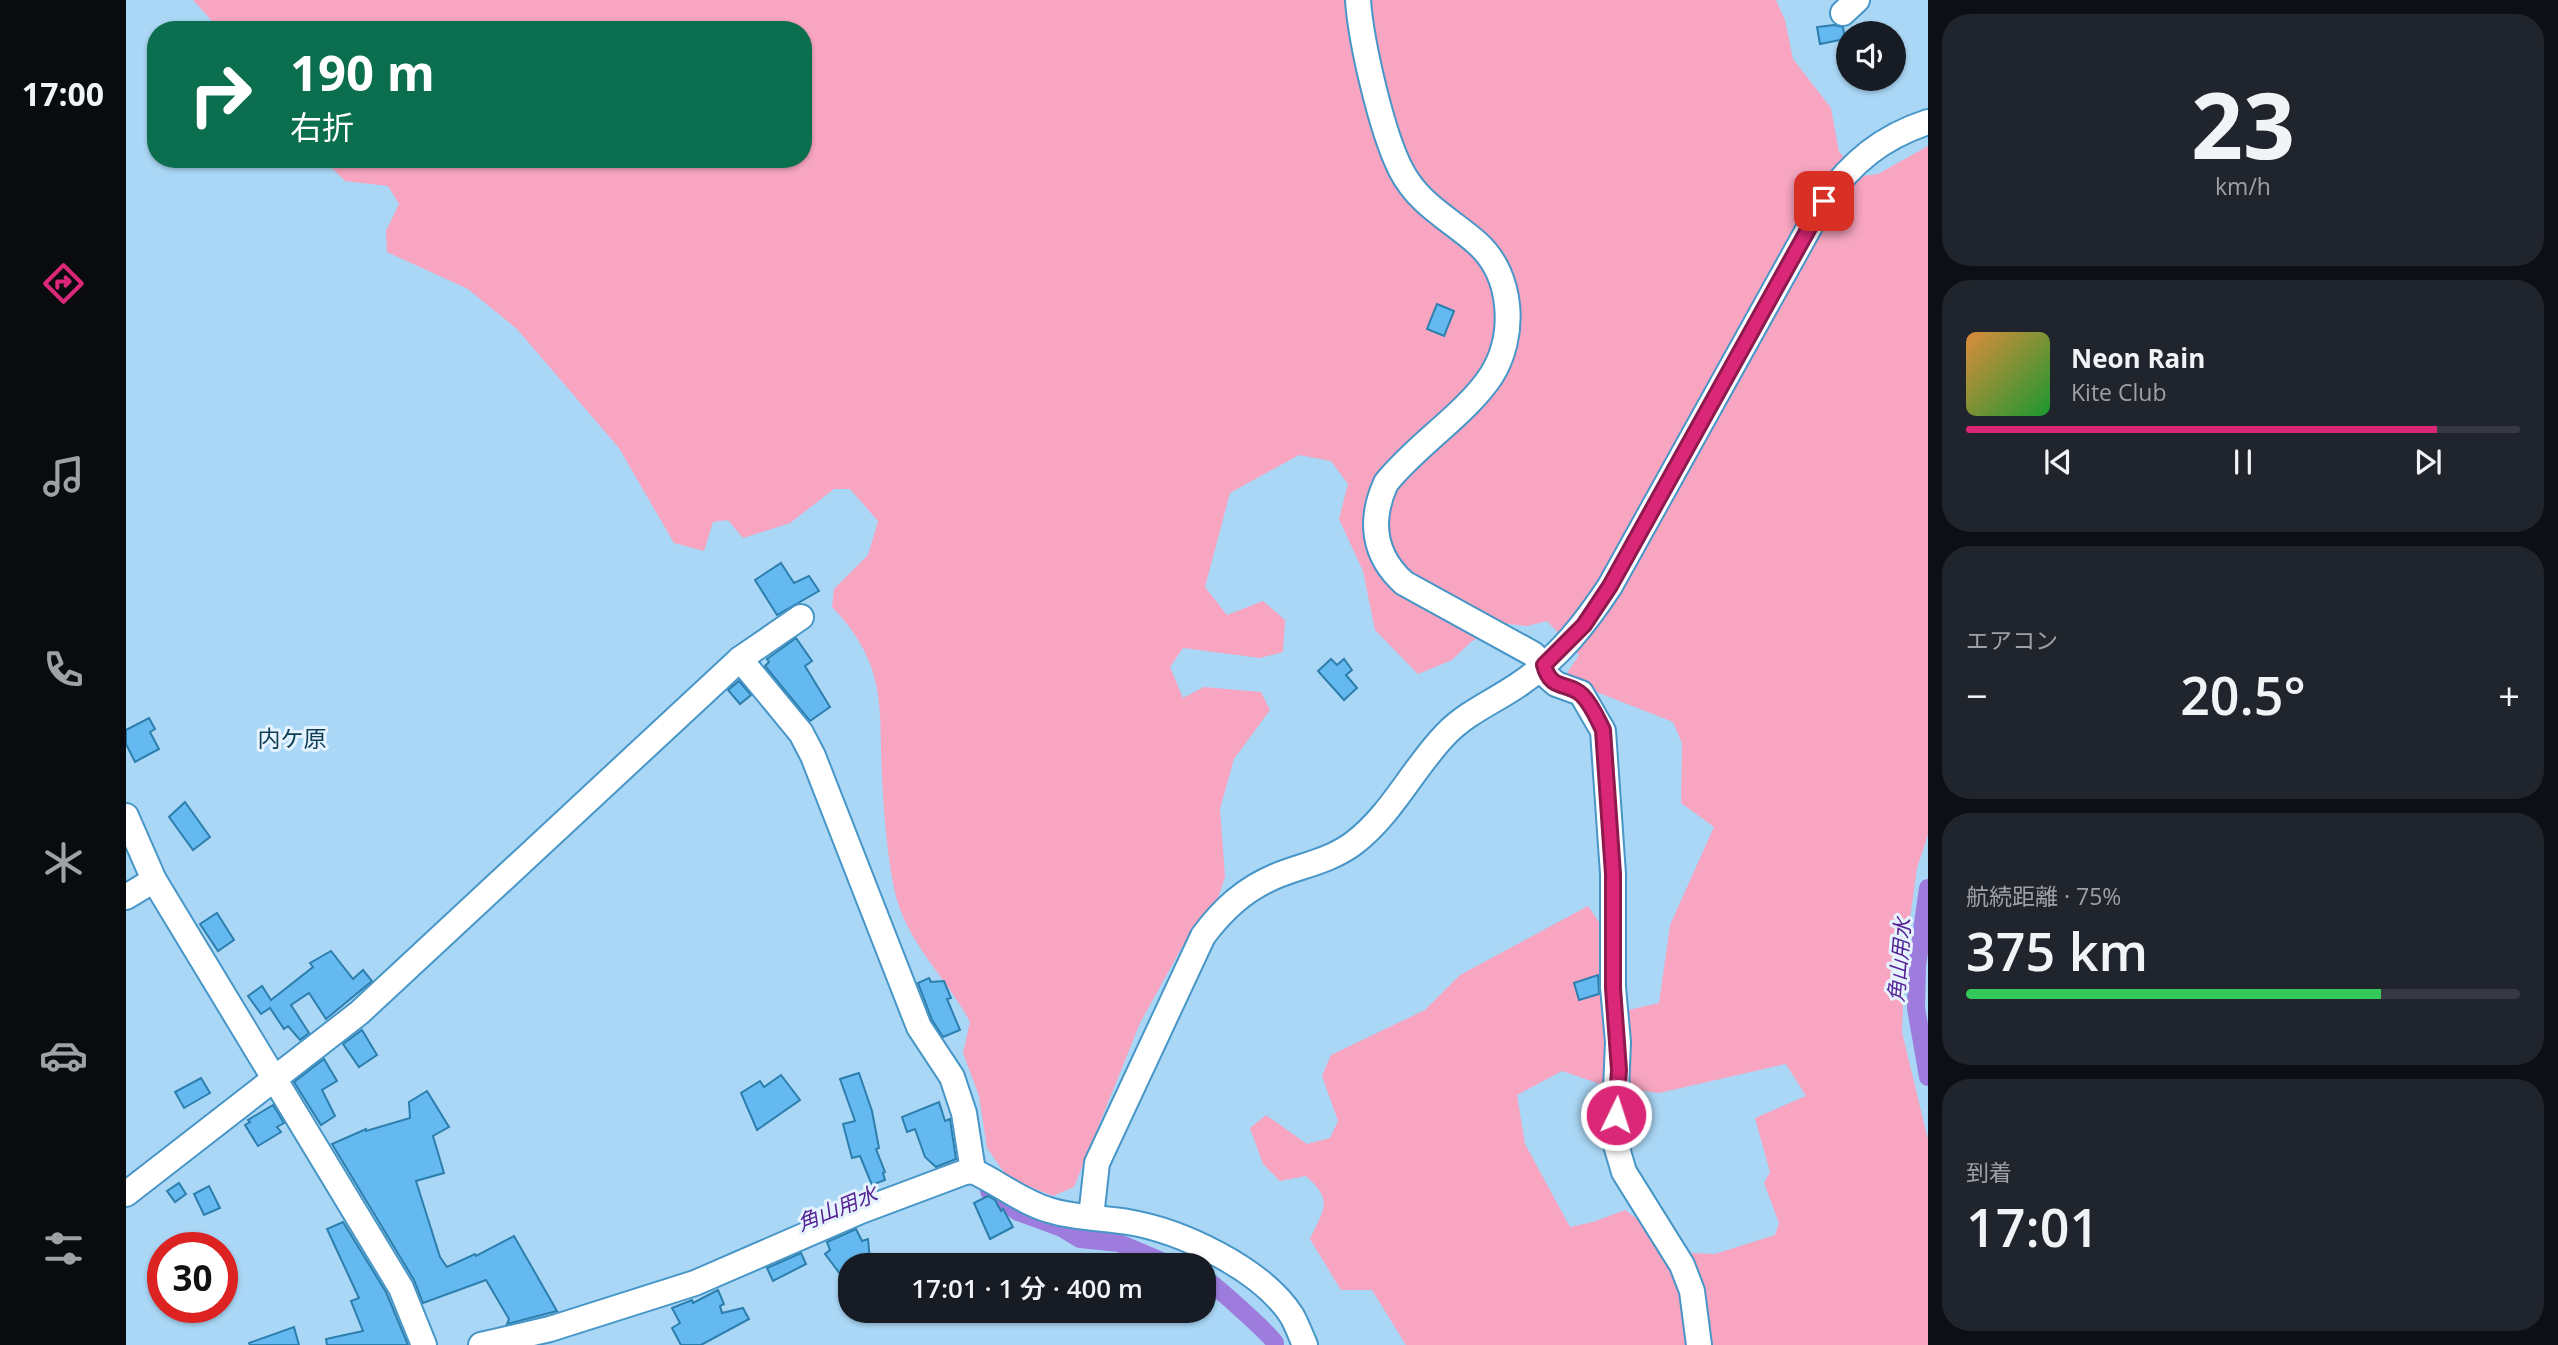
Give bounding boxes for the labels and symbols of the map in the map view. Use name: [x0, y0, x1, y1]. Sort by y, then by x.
pin: [1794, 171, 1854, 231]
district label: 内ケ原: [258, 722, 327, 754]
water label: 角山用水: [1881, 915, 1917, 1003]
position arrow: [1579, 1078, 1653, 1152]
water label: 角山用水: [793, 1179, 883, 1237]
speed limit sign: 30: [147, 1232, 238, 1323]

